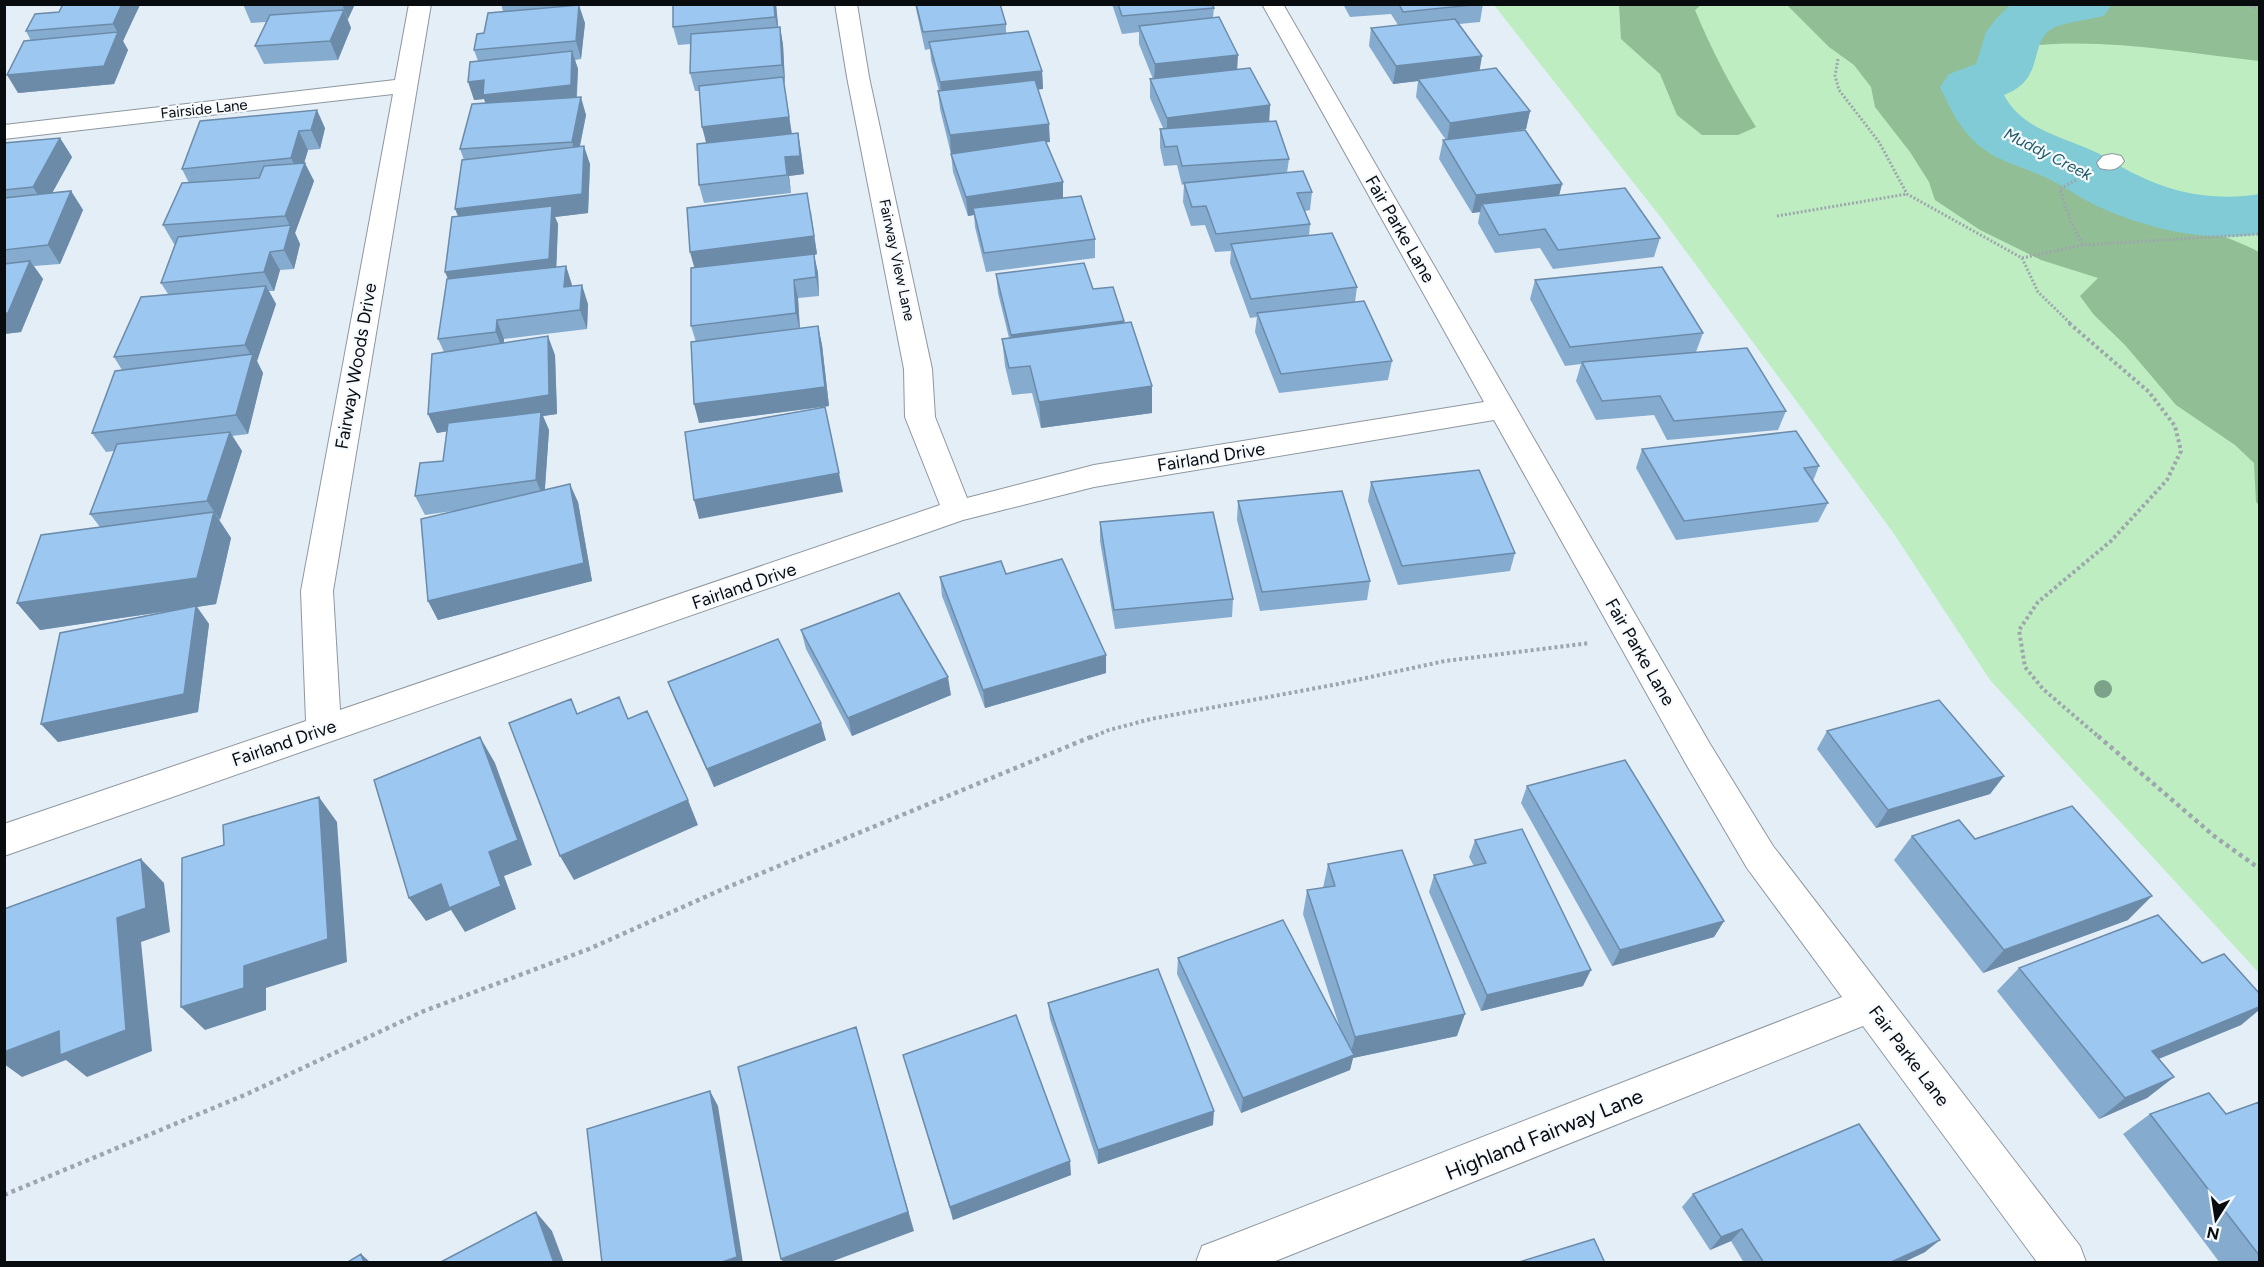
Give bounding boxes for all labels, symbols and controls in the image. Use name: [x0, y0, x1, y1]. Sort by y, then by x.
street label: Fairside Lane: [160, 95, 248, 123]
water label: Muddy Creek: [2001, 124, 2096, 185]
street label: Fair Parke Lane: [1360, 171, 1440, 287]
street label: Fairway View Lane: [875, 197, 919, 323]
street label: Fairway Woods Drive: [331, 281, 381, 451]
street label: Fairland Drive: [1155, 438, 1267, 476]
street label: Fairland Drive: [689, 558, 799, 614]
street label: Fair Parke Lane: [1600, 594, 1680, 710]
street label: Fairland Drive: [229, 715, 339, 771]
street label: Fair Parke Lane: [1864, 1001, 1954, 1111]
street label: Highland Fairway Lane: [1441, 1083, 1647, 1185]
north arrow: [2186, 1189, 2246, 1249]
text: N: [2205, 1223, 2221, 1244]

